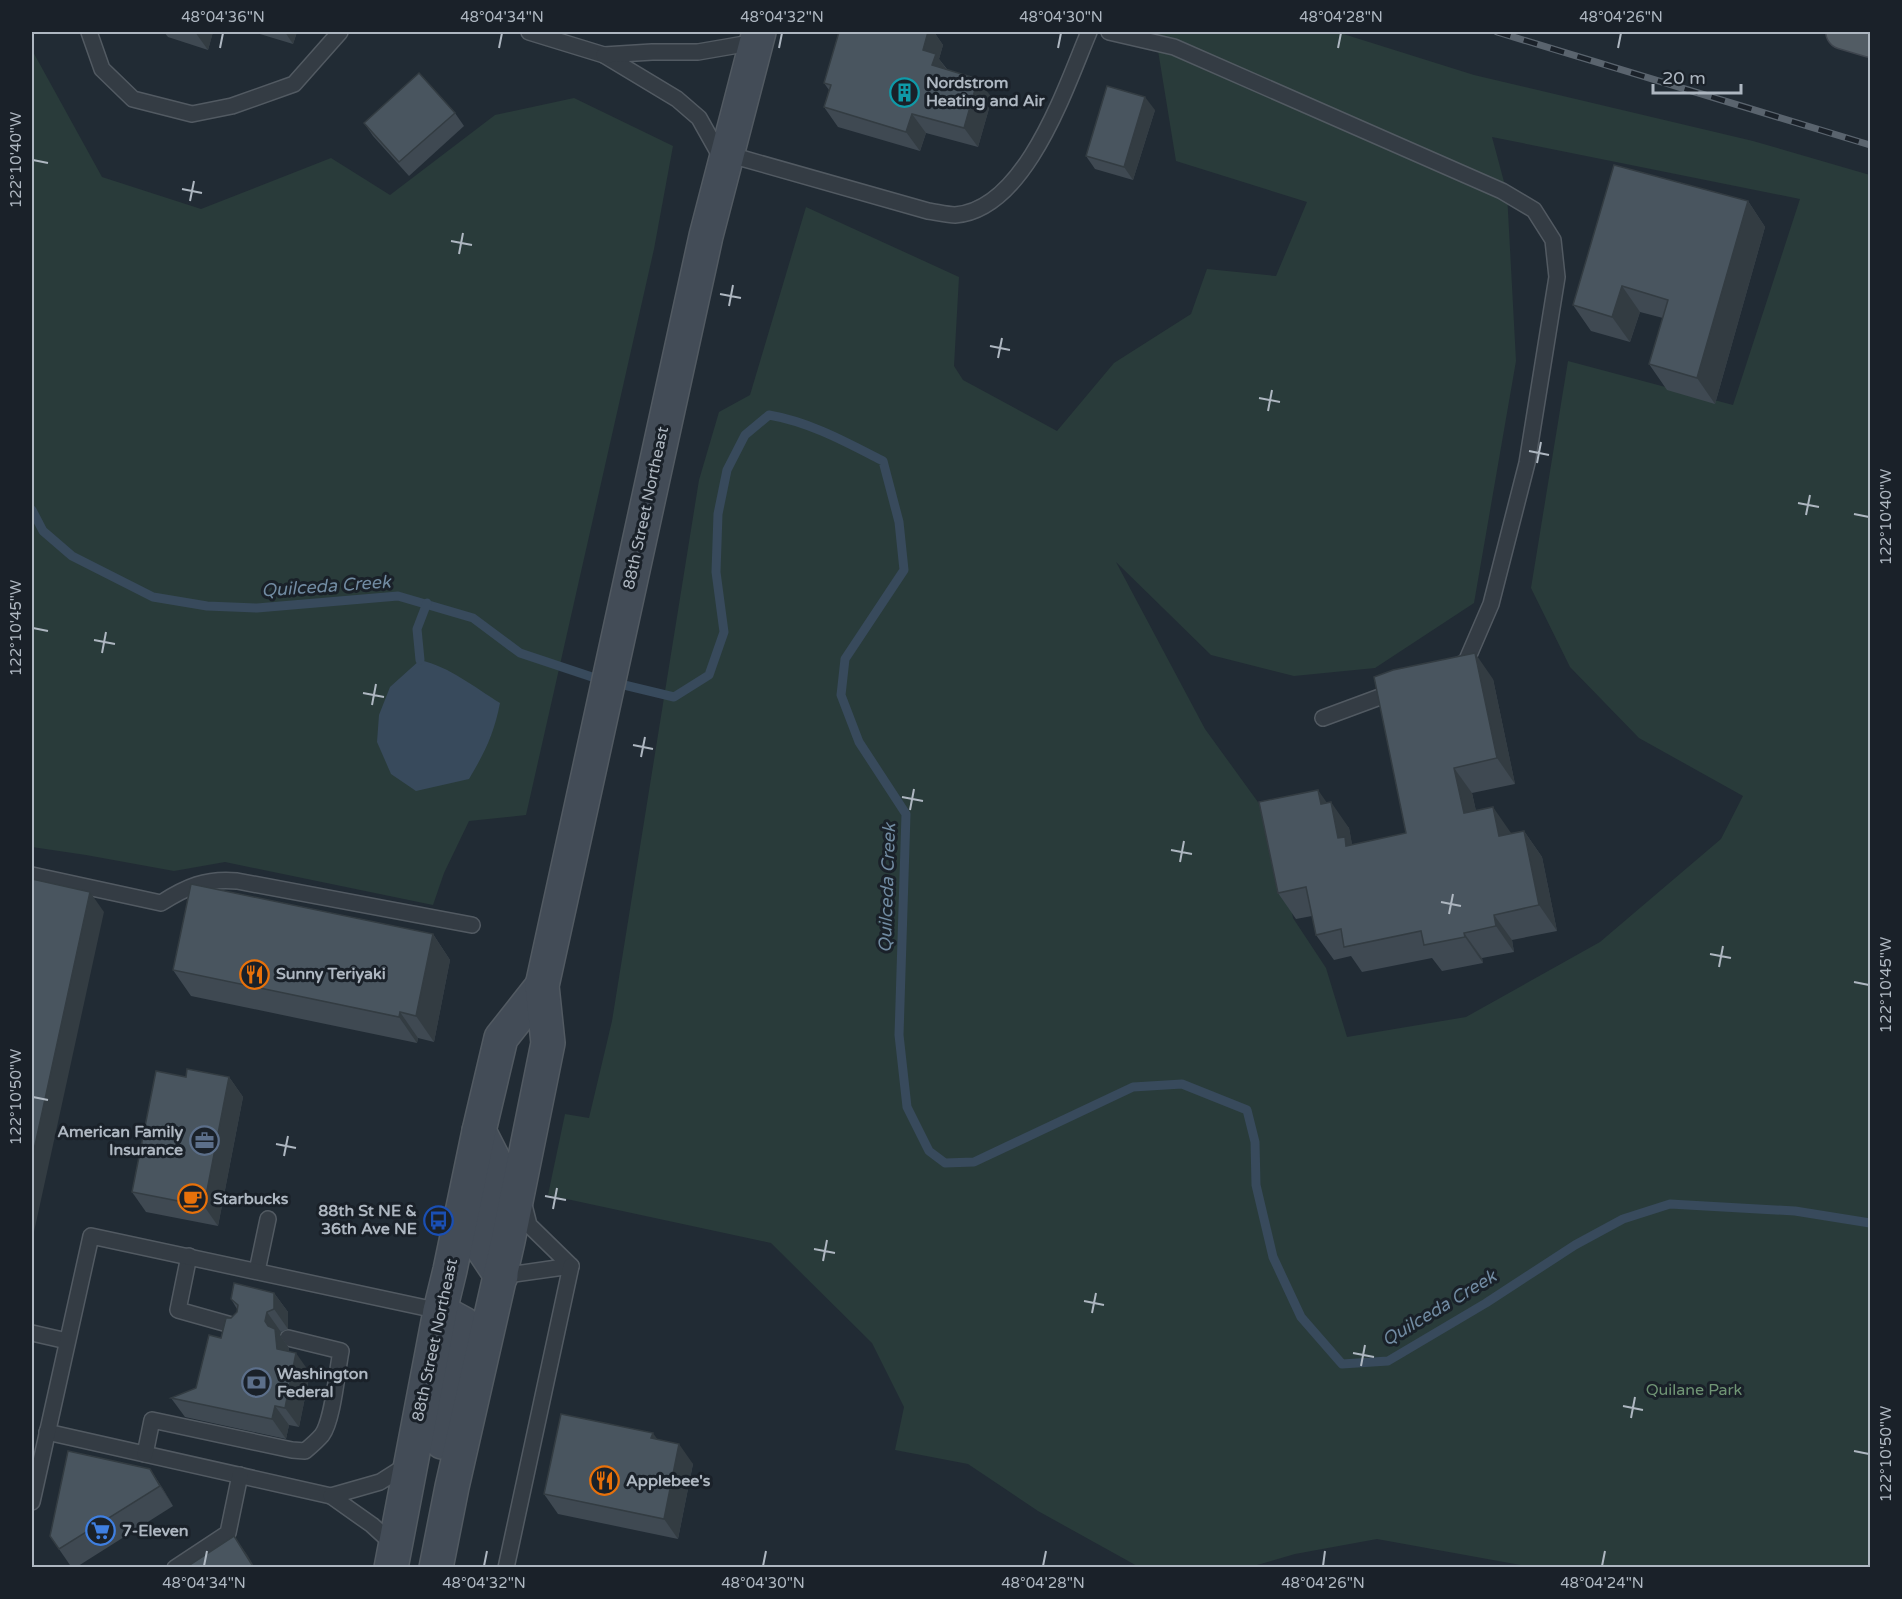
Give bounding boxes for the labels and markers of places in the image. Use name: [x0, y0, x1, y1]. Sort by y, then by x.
place label: Nordstrom Heating and Air: [926, 73, 1046, 111]
building icon: Nordstrom Heating and Air: [889, 76, 921, 108]
restaurant icon: Sunny Teriyaki: [239, 958, 271, 990]
place label: Sunny Teriyaki: [276, 964, 386, 984]
place label: American Family Insurance: [57, 1122, 183, 1160]
office icon: American Family Insurance: [188, 1125, 220, 1157]
cafe icon: Starbucks: [176, 1183, 208, 1215]
place label: Starbucks: [213, 1189, 289, 1209]
place label: 88th St NE & 36th Ave NE: [318, 1201, 417, 1239]
bus stop icon: 88th St NE & 36th Ave NE: [422, 1204, 454, 1236]
place label: Washington Federal: [277, 1364, 368, 1402]
bank icon: Washington Federal: [240, 1367, 272, 1399]
restaurant icon: Applebee's: [589, 1465, 621, 1497]
place label: Applebee's: [626, 1471, 711, 1491]
supermarket icon: 7-Eleven: [85, 1515, 117, 1547]
place label: 7-Eleven: [122, 1521, 189, 1541]

